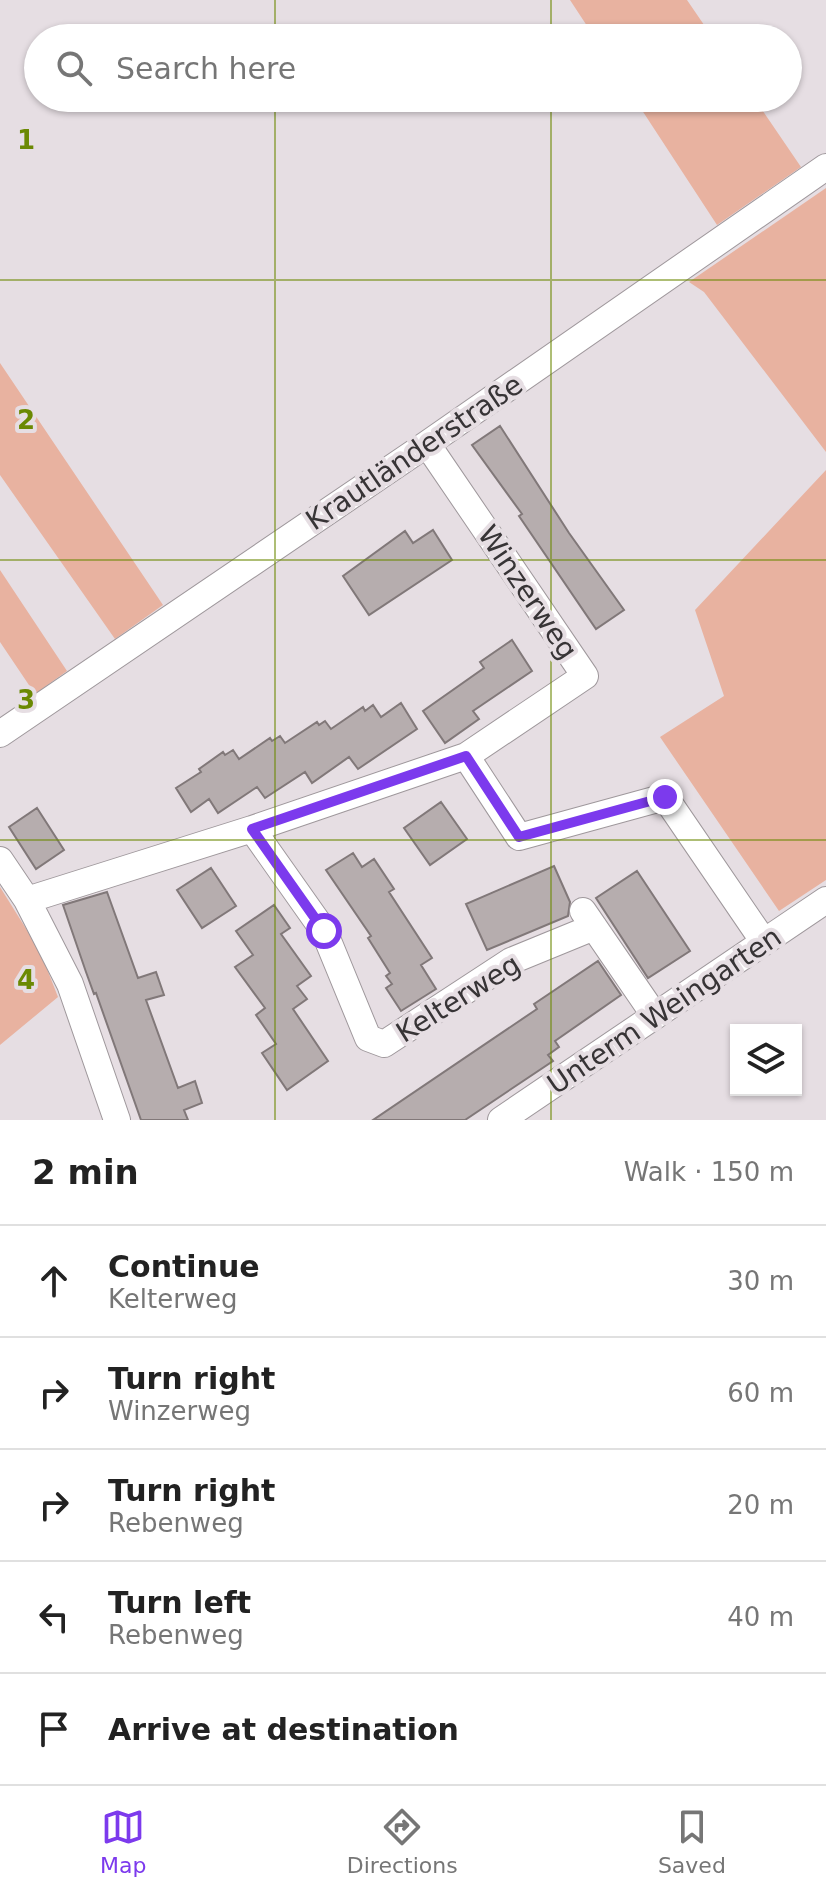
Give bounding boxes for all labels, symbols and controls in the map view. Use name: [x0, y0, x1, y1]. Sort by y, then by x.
search box: [24, 24, 802, 112]
icon: search: [52, 46, 96, 90]
text: Search here: [116, 51, 296, 86]
text: 1: [17, 125, 35, 155]
street label: Krautländerstraße: [300, 368, 529, 537]
text: 2: [17, 405, 35, 435]
street label: Winzerweg: [471, 519, 584, 665]
text: 3: [17, 685, 35, 715]
route end: [647, 779, 683, 815]
route start: [306, 913, 342, 949]
street label: Unterm Weingarten: [541, 920, 787, 1101]
street label: Kelterweg: [390, 947, 526, 1049]
text: 4: [17, 965, 35, 995]
map controls: [730, 1024, 802, 1096]
button: layers: [730, 1024, 802, 1096]
text: 2 min: [32, 1152, 139, 1192]
text: Walk · 150 m: [624, 1157, 794, 1187]
text: Continue: [108, 1249, 260, 1284]
icon: ahead: [32, 1259, 76, 1303]
text: 30 m: [727, 1266, 794, 1296]
text: Kelterweg: [108, 1284, 238, 1314]
text: Turn right: [108, 1361, 275, 1396]
icon: right: [32, 1371, 76, 1415]
text: 60 m: [727, 1378, 794, 1408]
text: Winzerweg: [108, 1396, 251, 1426]
text: Turn right: [108, 1473, 275, 1508]
icon: right: [32, 1483, 76, 1527]
text: 20 m: [727, 1490, 794, 1520]
text: Rebenweg: [108, 1508, 244, 1538]
text: Turn left: [108, 1585, 251, 1620]
icon: left: [32, 1595, 76, 1639]
text: 40 m: [727, 1602, 794, 1632]
text: Rebenweg: [108, 1620, 244, 1650]
icon: arrive: [32, 1707, 76, 1751]
text: Arrive at destination: [108, 1712, 459, 1747]
tab: Map: [100, 1805, 147, 1878]
tab: Directions: [347, 1805, 458, 1878]
tab: Saved: [658, 1805, 726, 1878]

